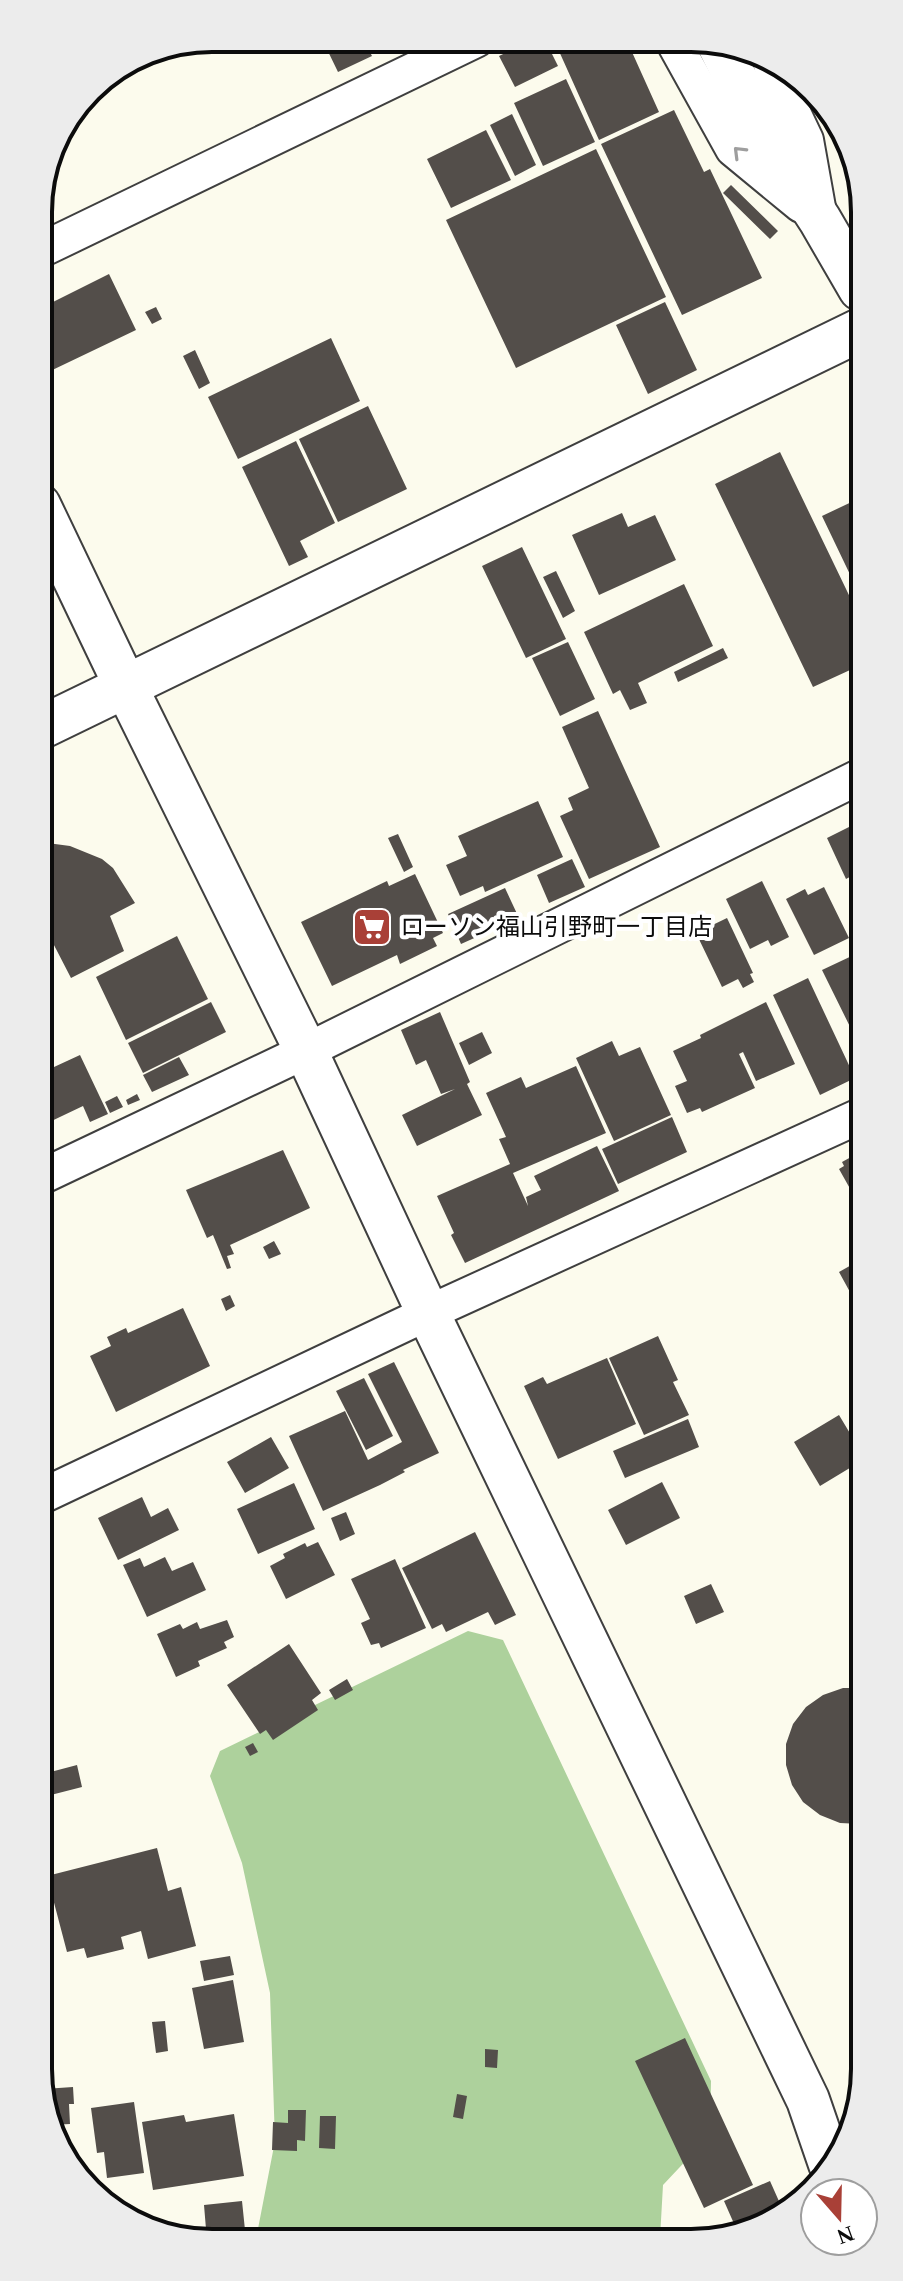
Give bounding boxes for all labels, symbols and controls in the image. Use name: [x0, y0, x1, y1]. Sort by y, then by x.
one-way arrow: [734, 147, 748, 162]
supermarket icon: ローソン福山引野町一丁目店: [351, 906, 393, 948]
place label: ローソン福山引野町一丁目店: [400, 914, 712, 940]
north arrow: [799, 2177, 879, 2257]
text: N: [834, 2221, 857, 2250]

